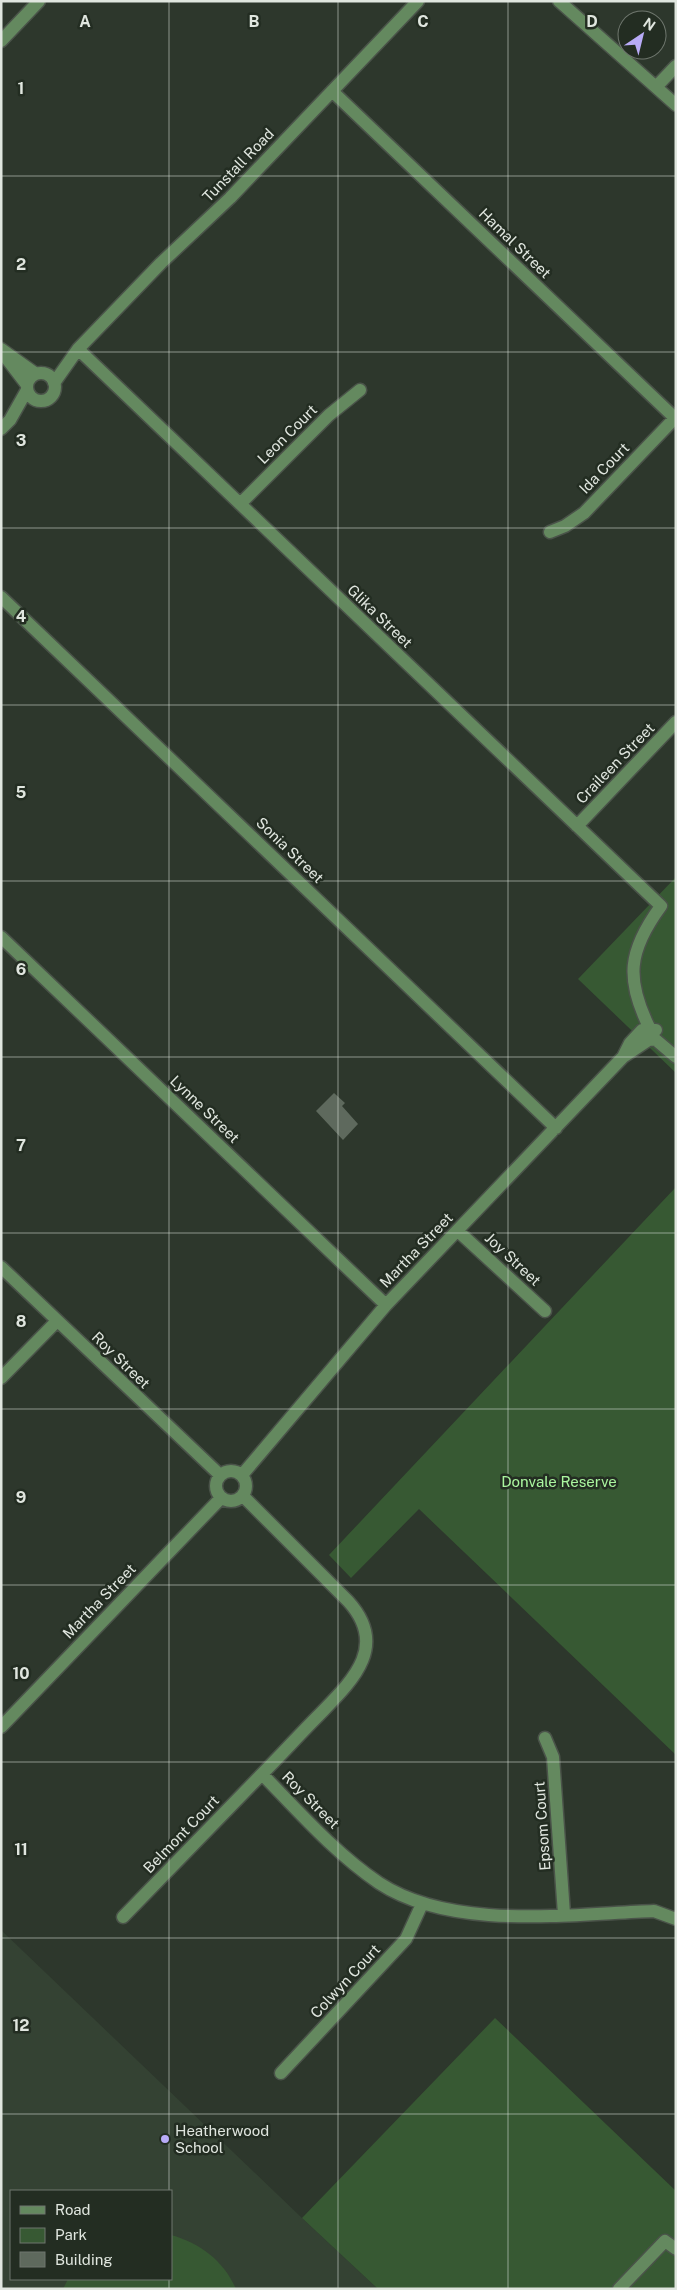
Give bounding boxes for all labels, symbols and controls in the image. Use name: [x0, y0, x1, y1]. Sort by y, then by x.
north arrow: [617, 10, 667, 60]
text: A: [79, 12, 91, 31]
text: B: [249, 12, 260, 31]
text: C: [417, 12, 429, 31]
text: D: [586, 12, 598, 31]
text: N: [640, 15, 659, 34]
text: 1: [18, 79, 24, 98]
street label: Tunstall Road: [199, 125, 277, 205]
street label: Hamal Street: [476, 205, 554, 282]
text: 2: [16, 255, 26, 274]
street label: Leon Court: [254, 401, 320, 467]
text: 3: [16, 431, 26, 450]
street label: Ida Court: [576, 439, 632, 497]
street label: Glika Street: [344, 581, 416, 651]
text: 4: [16, 607, 27, 626]
street label: Craileen Street: [572, 719, 658, 807]
text: 5: [16, 783, 27, 802]
street label: Sonia Street: [253, 814, 327, 886]
text: 6: [16, 960, 26, 979]
street label: Lynne Street: [167, 1072, 243, 1146]
text: 7: [16, 1136, 26, 1155]
street label: Martha Street: [376, 1209, 456, 1291]
street label: Joy Street: [482, 1229, 544, 1289]
text: 8: [16, 1312, 27, 1331]
street label: Roy Street: [89, 1328, 154, 1392]
park label: Donvale Reserve: [501, 1473, 617, 1490]
text: 9: [16, 1488, 26, 1507]
street label: Martha Street: [59, 1560, 139, 1642]
text: 10: [12, 1664, 30, 1683]
street label: Roy Street: [279, 1768, 343, 1832]
street label: Epsom Court: [530, 1780, 554, 1871]
street label: Belmont Court: [140, 1792, 222, 1876]
text: 11: [14, 1840, 28, 1859]
street label: Colwyn Court: [307, 1941, 383, 2021]
text: 12: [12, 2016, 30, 2035]
place label: Heatherwood School: [175, 2122, 269, 2156]
marker: Heatherwood School: [159, 2133, 171, 2145]
legend: [10, 2190, 172, 2280]
text: Road: [55, 2201, 91, 2218]
text: Park: [55, 2226, 87, 2243]
text: Building: [55, 2251, 113, 2268]

